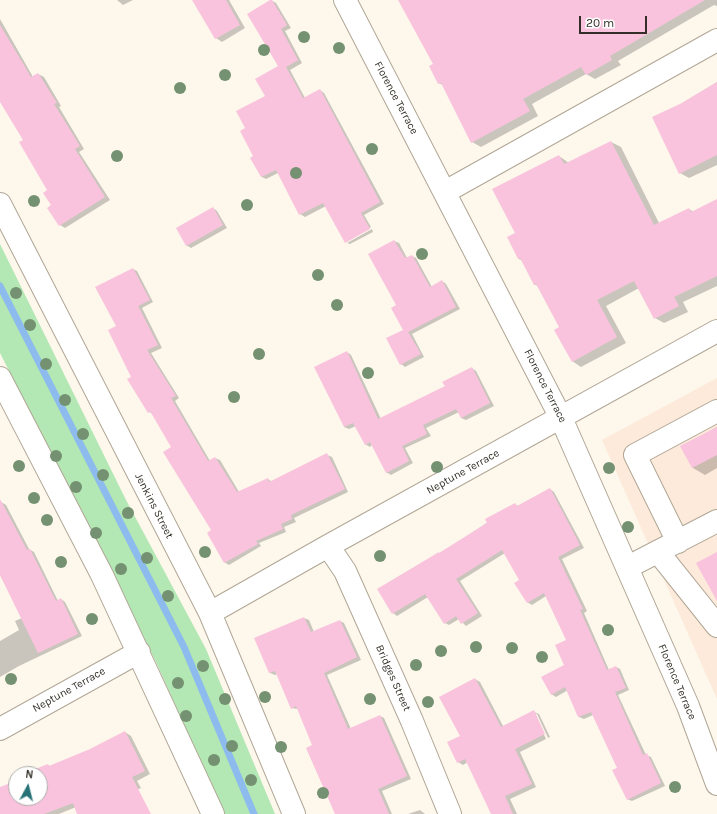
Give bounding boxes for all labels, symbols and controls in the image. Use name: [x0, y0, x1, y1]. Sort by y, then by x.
scale bar: [581, 8, 649, 34]
text: 20 m: [586, 16, 614, 30]
street label: Florence Terrace: [371, 59, 421, 137]
street label: Florence Terrace: [521, 347, 569, 425]
street label: Neptune Terrace: [424, 447, 502, 497]
street label: Jenkins Street: [132, 471, 176, 541]
street label: Florence Terrace: [655, 642, 699, 722]
street label: Bridges Street: [373, 643, 413, 713]
street label: Neptune Terrace: [30, 665, 108, 715]
north arrow: [8, 766, 48, 806]
text: N: [25, 768, 34, 782]

